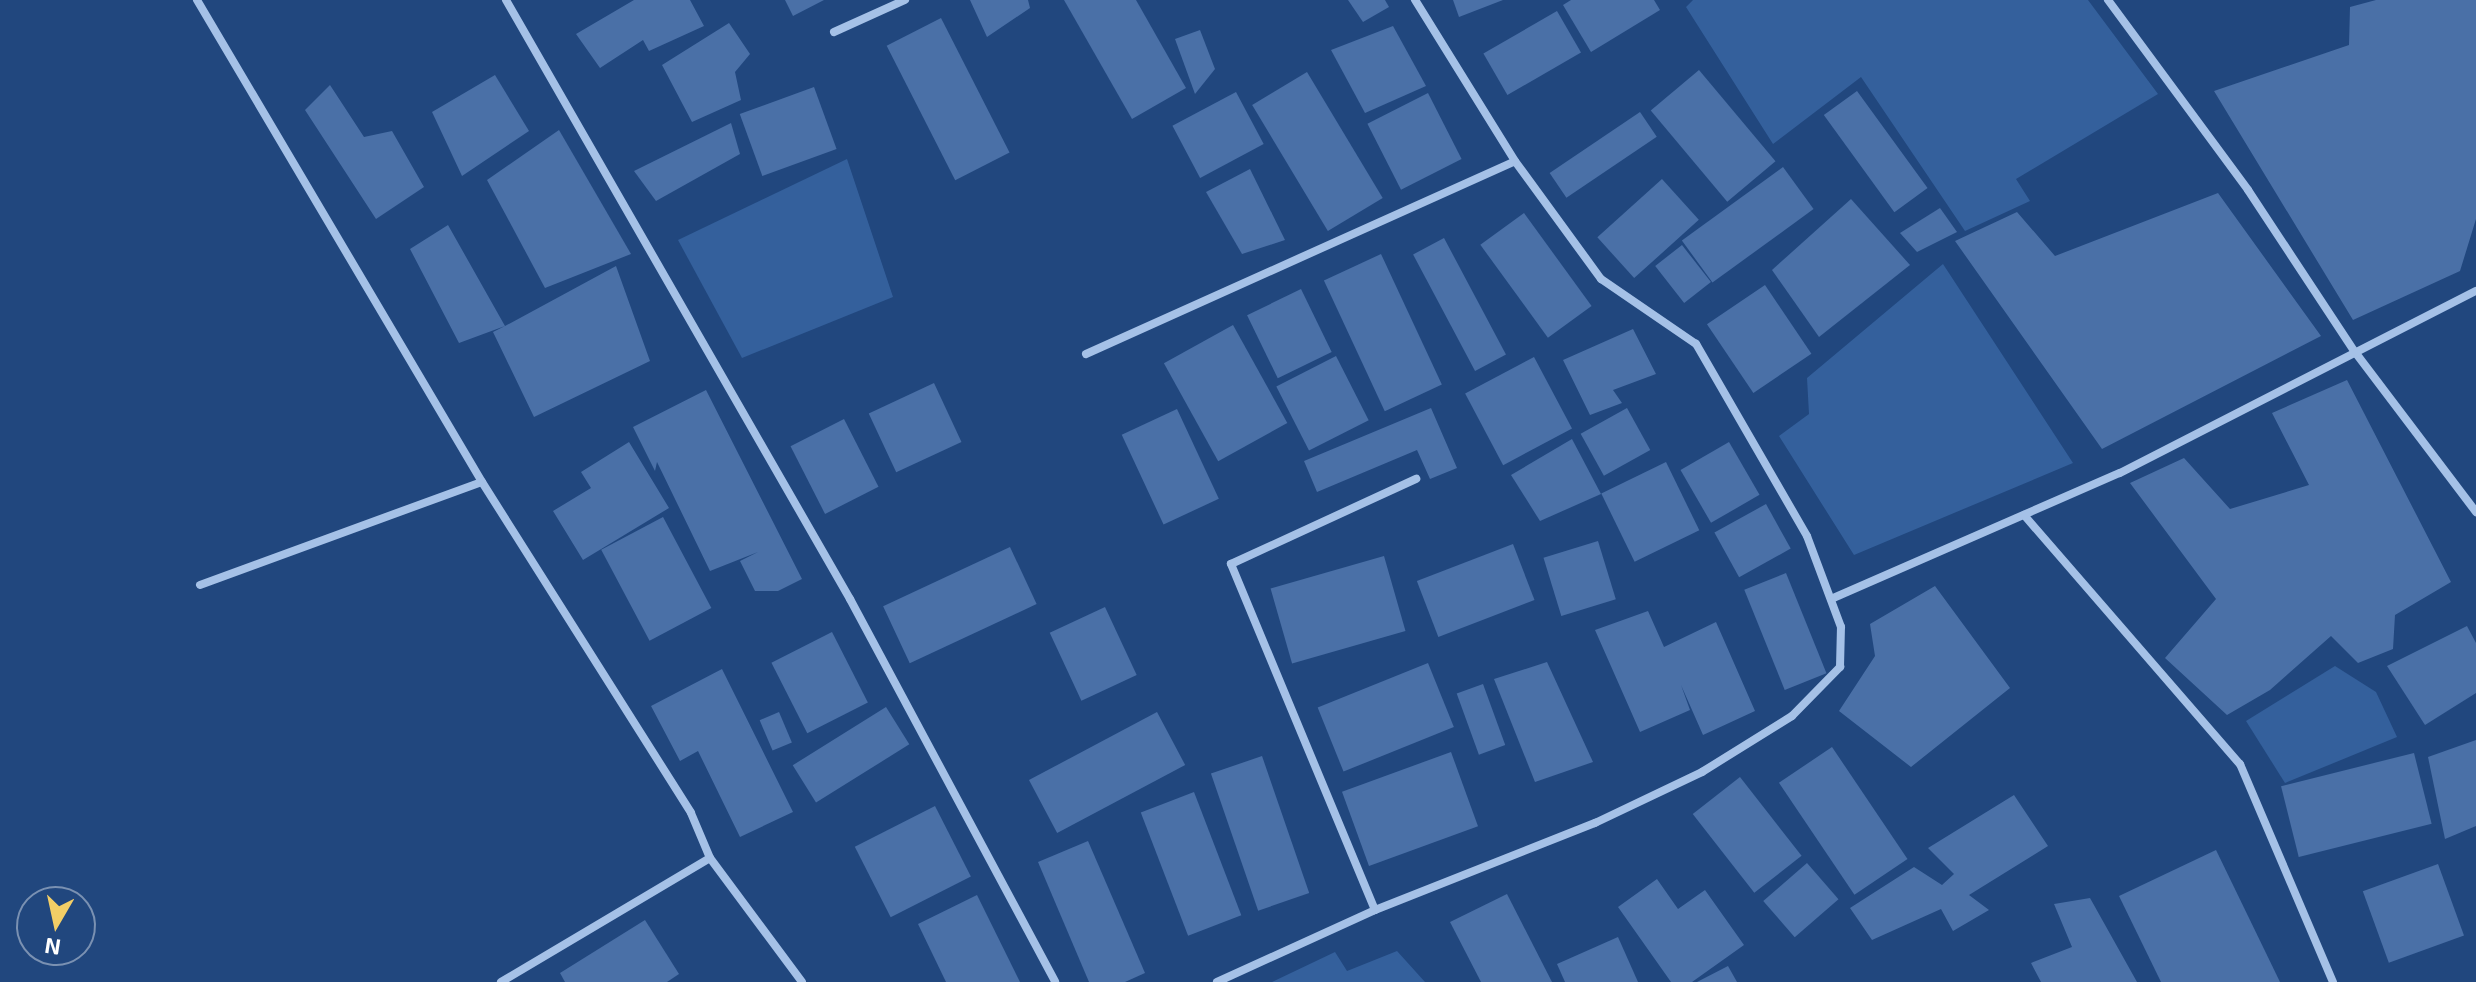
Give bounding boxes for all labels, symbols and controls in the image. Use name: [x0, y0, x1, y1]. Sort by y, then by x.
north arrow: [16, 886, 96, 966]
text: N: [43, 934, 62, 962]

